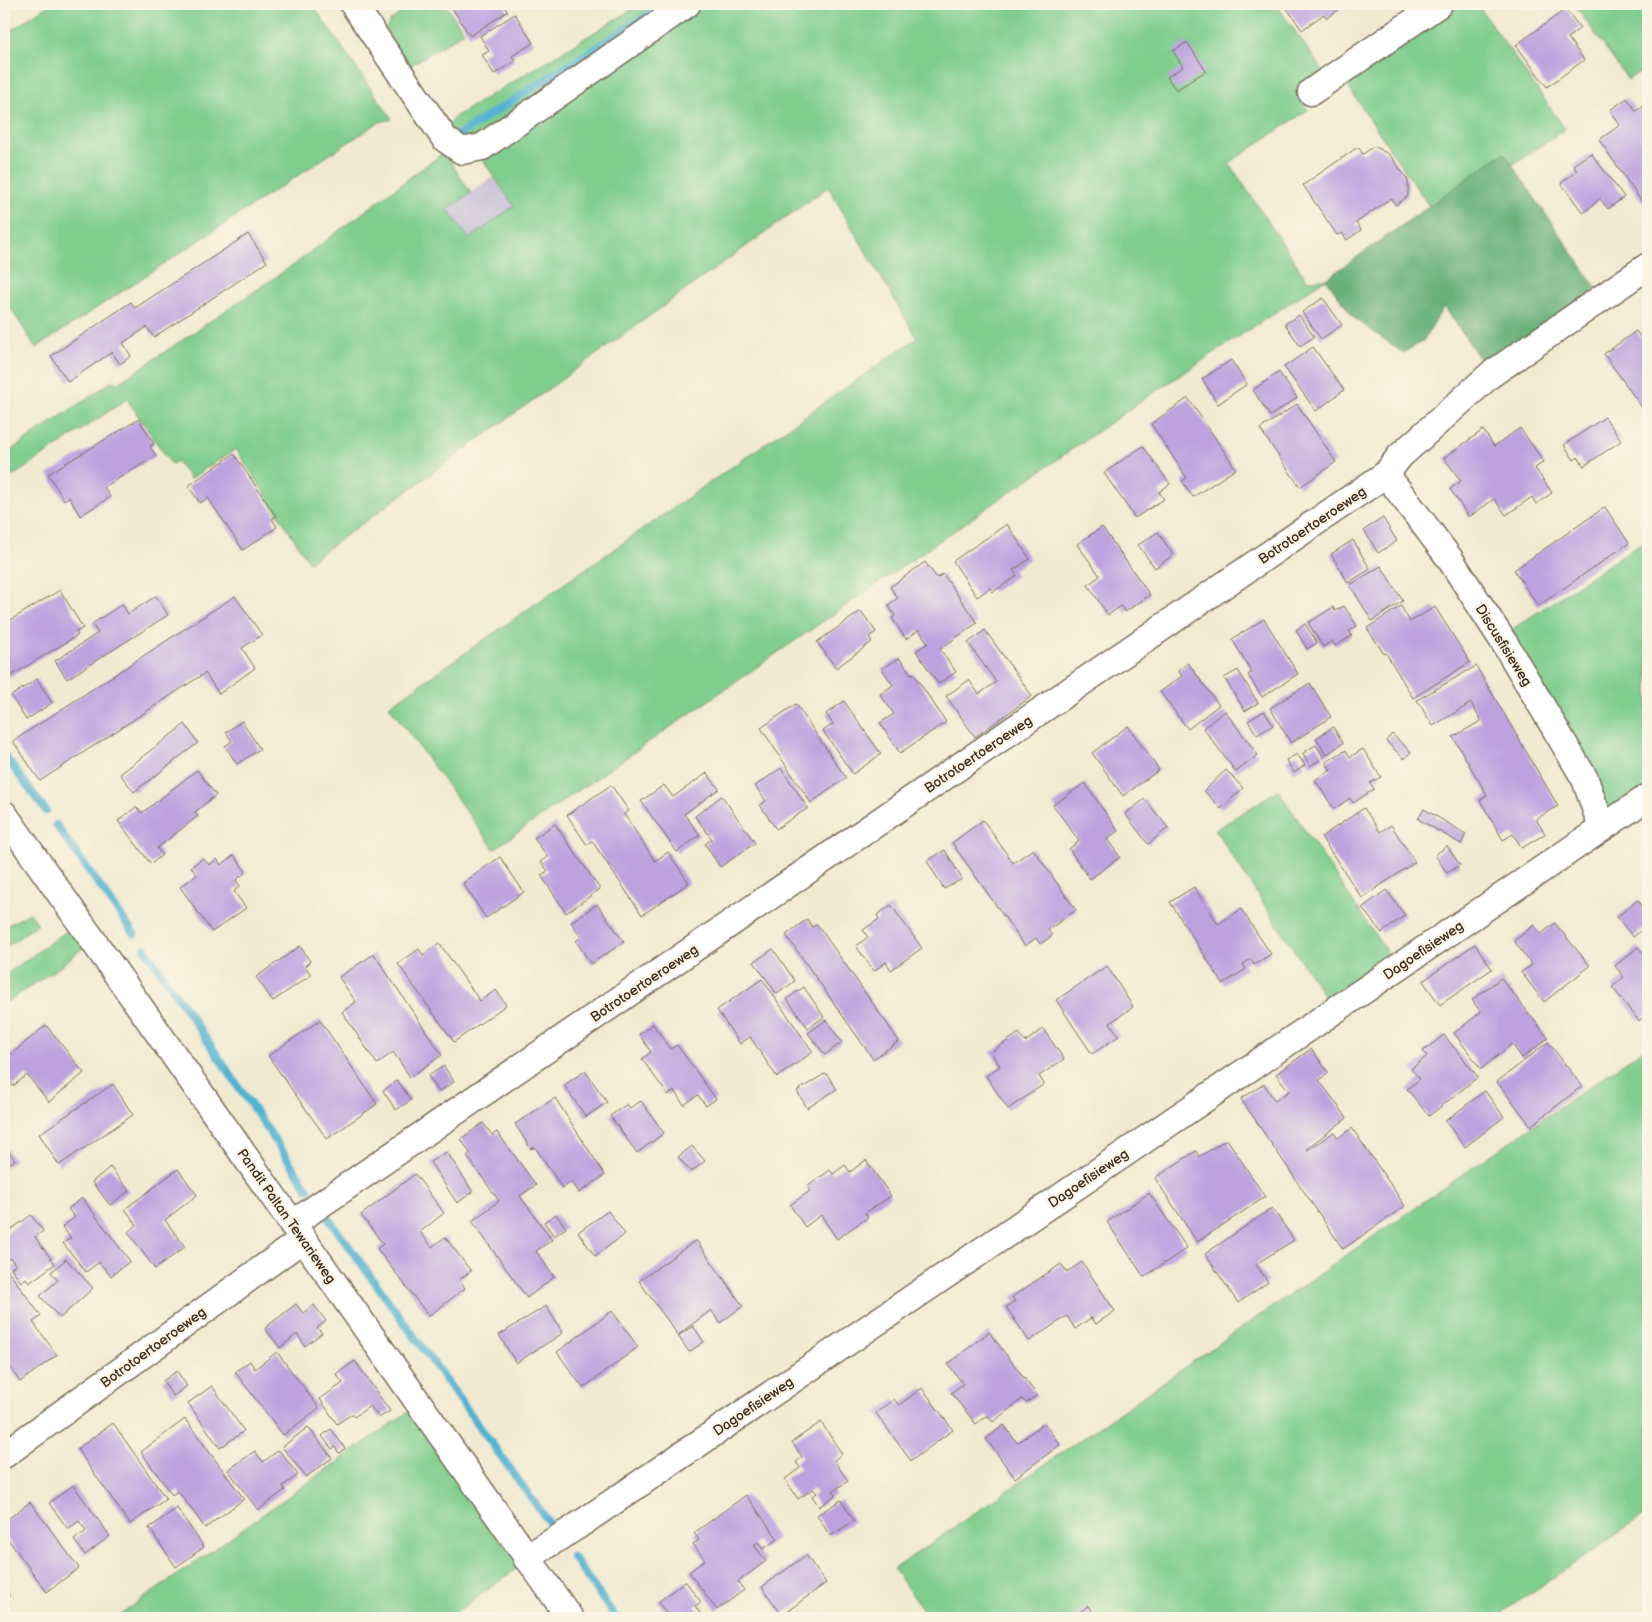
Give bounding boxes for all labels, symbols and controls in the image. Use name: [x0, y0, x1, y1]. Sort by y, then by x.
street label: Botrotoertoeroeweg: [1255, 483, 1369, 568]
street label: Discusfisieweg: [1472, 601, 1536, 689]
street label: Botrotoertoeroeweg: [921, 712, 1035, 797]
street label: Dagoefisieweg: [1380, 917, 1467, 984]
street label: Botrotoertoeroeweg: [587, 941, 701, 1026]
street label: Dagoefisieweg: [1045, 1145, 1132, 1212]
street label: Pandit Paltan Tewarieweg: [234, 1146, 340, 1287]
street label: Botrotoertoeroeweg: [97, 1303, 209, 1391]
street label: Dagoefisieweg: [710, 1373, 797, 1440]

